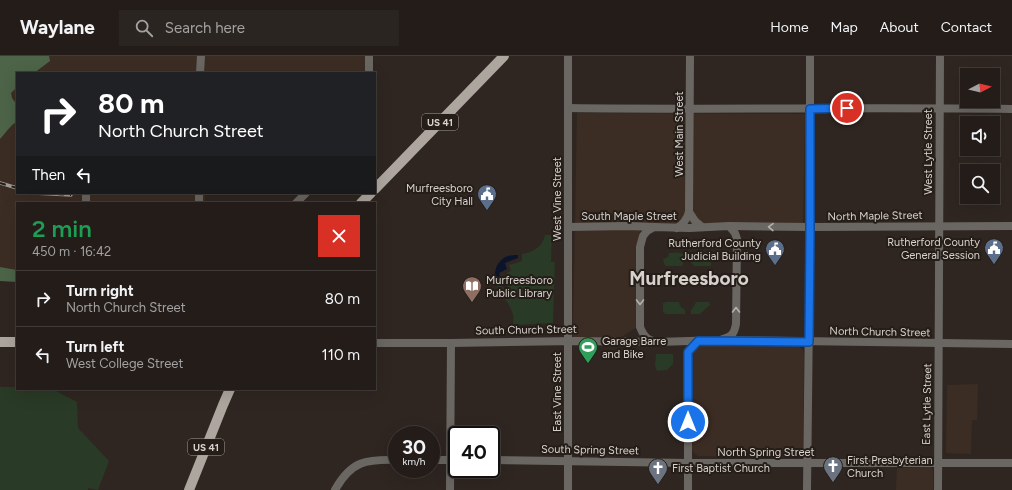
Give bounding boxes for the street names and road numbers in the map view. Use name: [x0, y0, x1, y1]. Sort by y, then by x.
street label: West Main Street: [673, 91, 686, 177]
street label: West Lytle Street: [922, 109, 935, 195]
road number: US 41: [422, 114, 458, 130]
street label: West Vine Street: [551, 157, 564, 241]
street label: North Maple Street: [827, 209, 923, 223]
street label: South Maple Street: [581, 210, 677, 223]
street label: South Church Street: [475, 323, 577, 337]
street label: North Church Street: [829, 325, 931, 339]
street label: East Vine Street: [551, 352, 564, 432]
street label: East Lytle Street: [920, 363, 934, 445]
road number: US 41: [188, 439, 224, 455]
street label: South Spring Street: [541, 443, 639, 457]
street label: North Spring Street: [717, 446, 815, 459]

